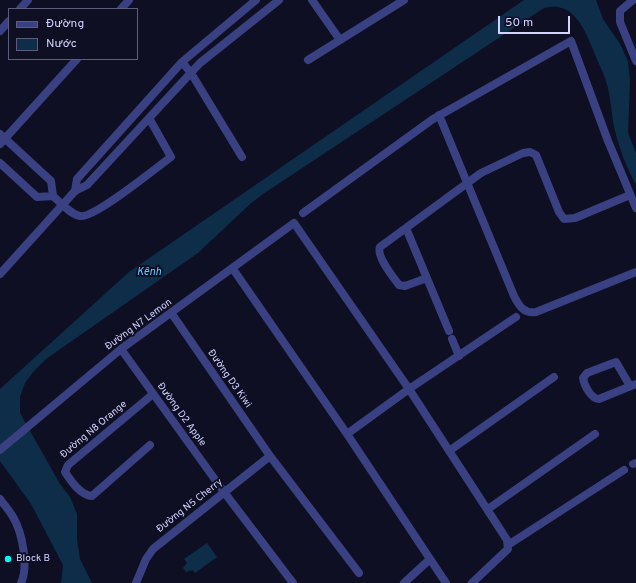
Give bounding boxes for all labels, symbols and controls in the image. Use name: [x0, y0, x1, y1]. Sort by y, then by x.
legend: [8, 8, 138, 60]
scale bar: [500, 8, 572, 34]
text: 50 m: [505, 15, 533, 31]
text: Đường: [46, 16, 84, 32]
text: Nước: [46, 36, 77, 52]
water label: Kênh: [137, 266, 161, 280]
street label: Đường N7 Lemon: [103, 297, 175, 353]
street label: Đường D3 Kiwi: [205, 348, 253, 410]
street label: Đường D2 Apple: [154, 381, 208, 449]
street label: Đường N8 Orange: [58, 399, 130, 461]
street label: Đường N5 Cherry: [155, 476, 225, 536]
place label: Block B: [16, 553, 50, 565]
marker: Block B: [3, 554, 13, 564]

